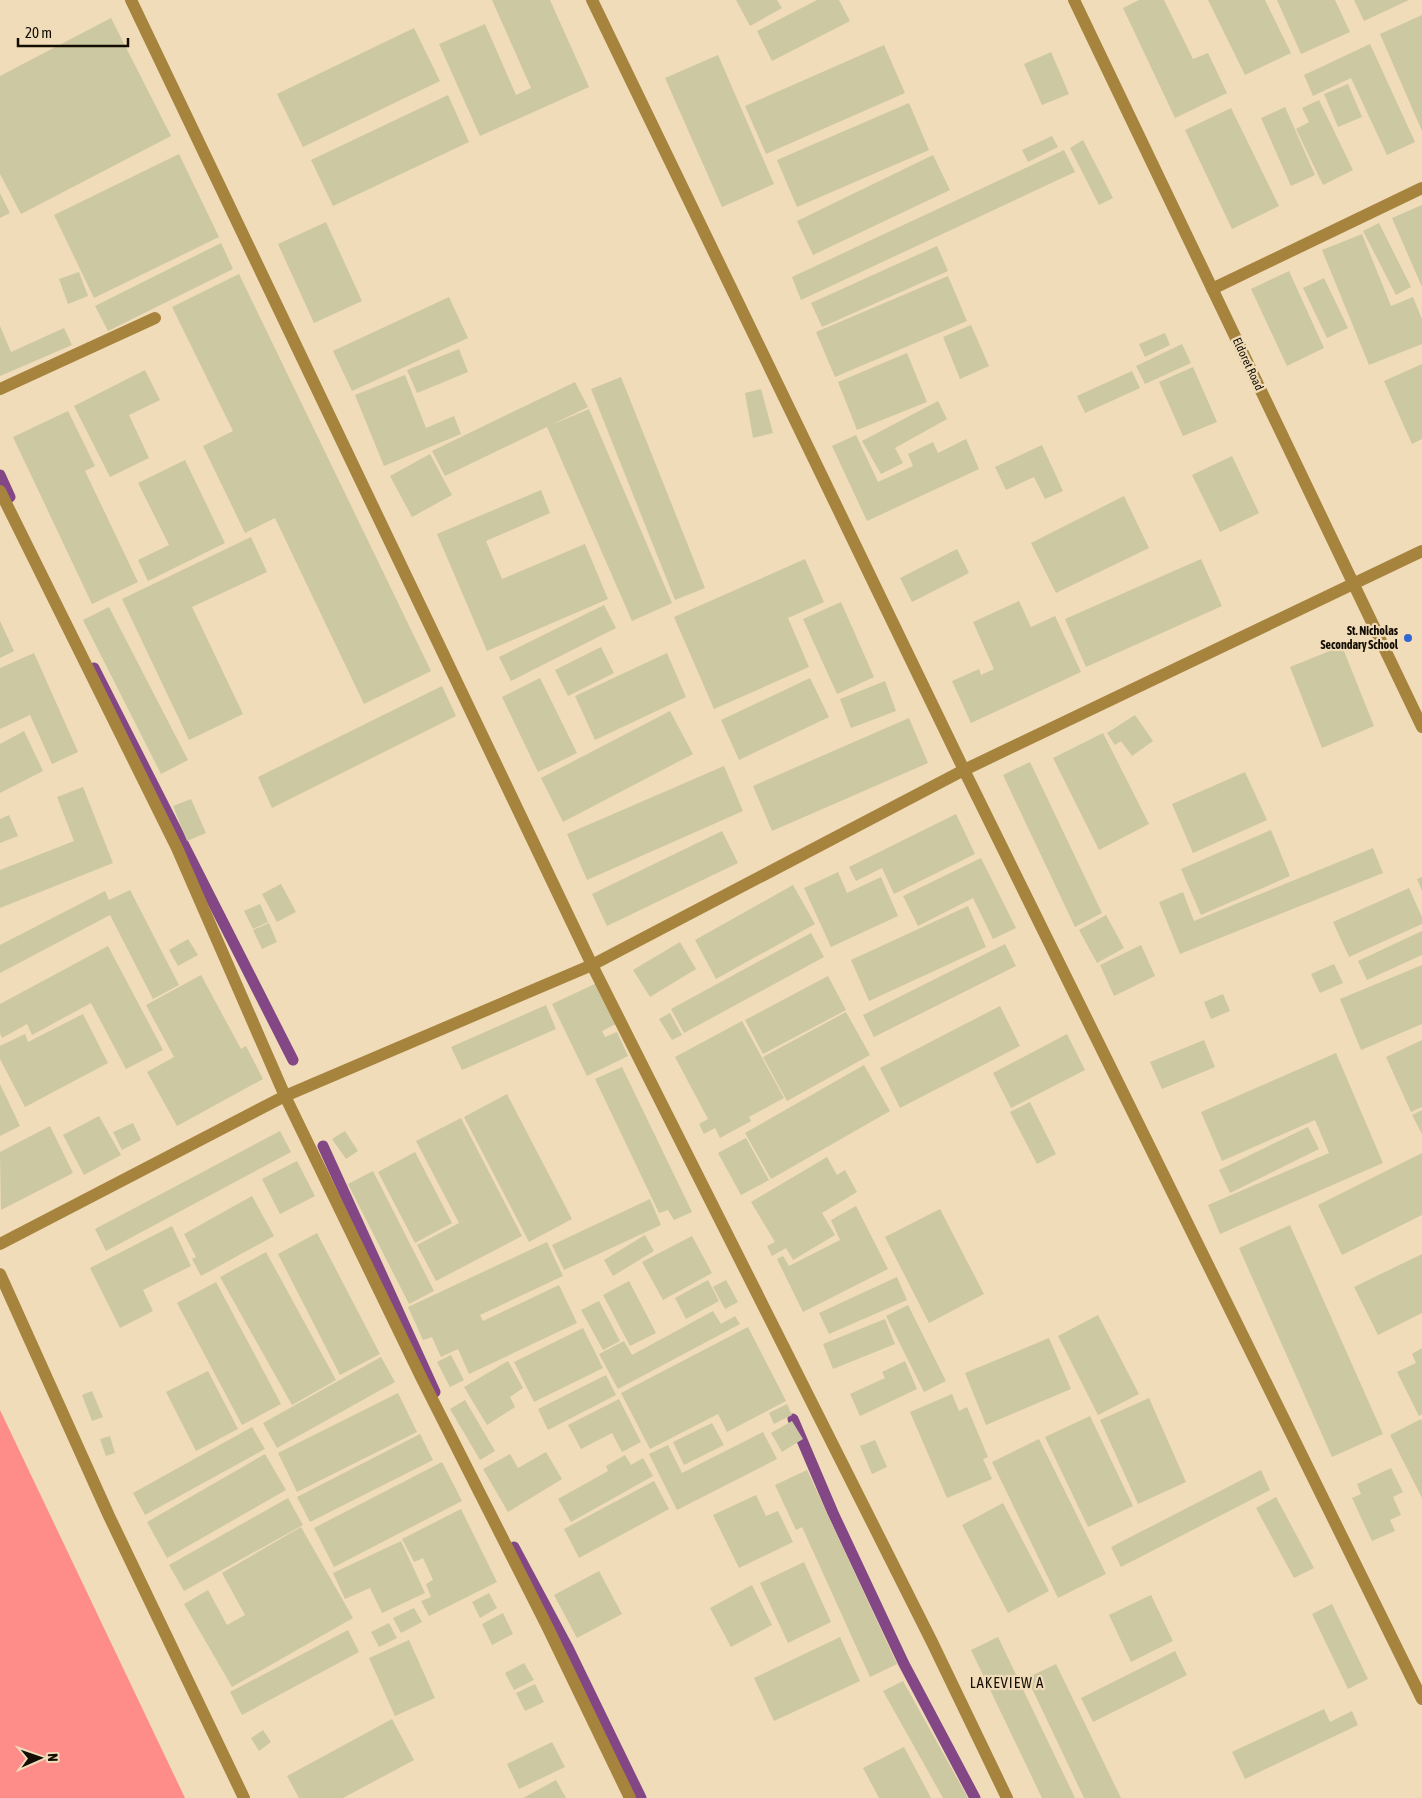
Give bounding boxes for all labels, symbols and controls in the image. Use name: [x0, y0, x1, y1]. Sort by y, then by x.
scale bar: [18, 15, 128, 47]
text: 20 m: [25, 24, 52, 41]
street label: Eldoret Road: [1230, 335, 1266, 393]
place label: St. Nicholas Secondary School: [1321, 624, 1399, 652]
marker: St. Nicholas Secondary School: [1402, 632, 1414, 644]
district label: LAKEVIEW A: [970, 1674, 1044, 1691]
north arrow: [15, 1733, 65, 1783]
text: N: [45, 1753, 61, 1762]

